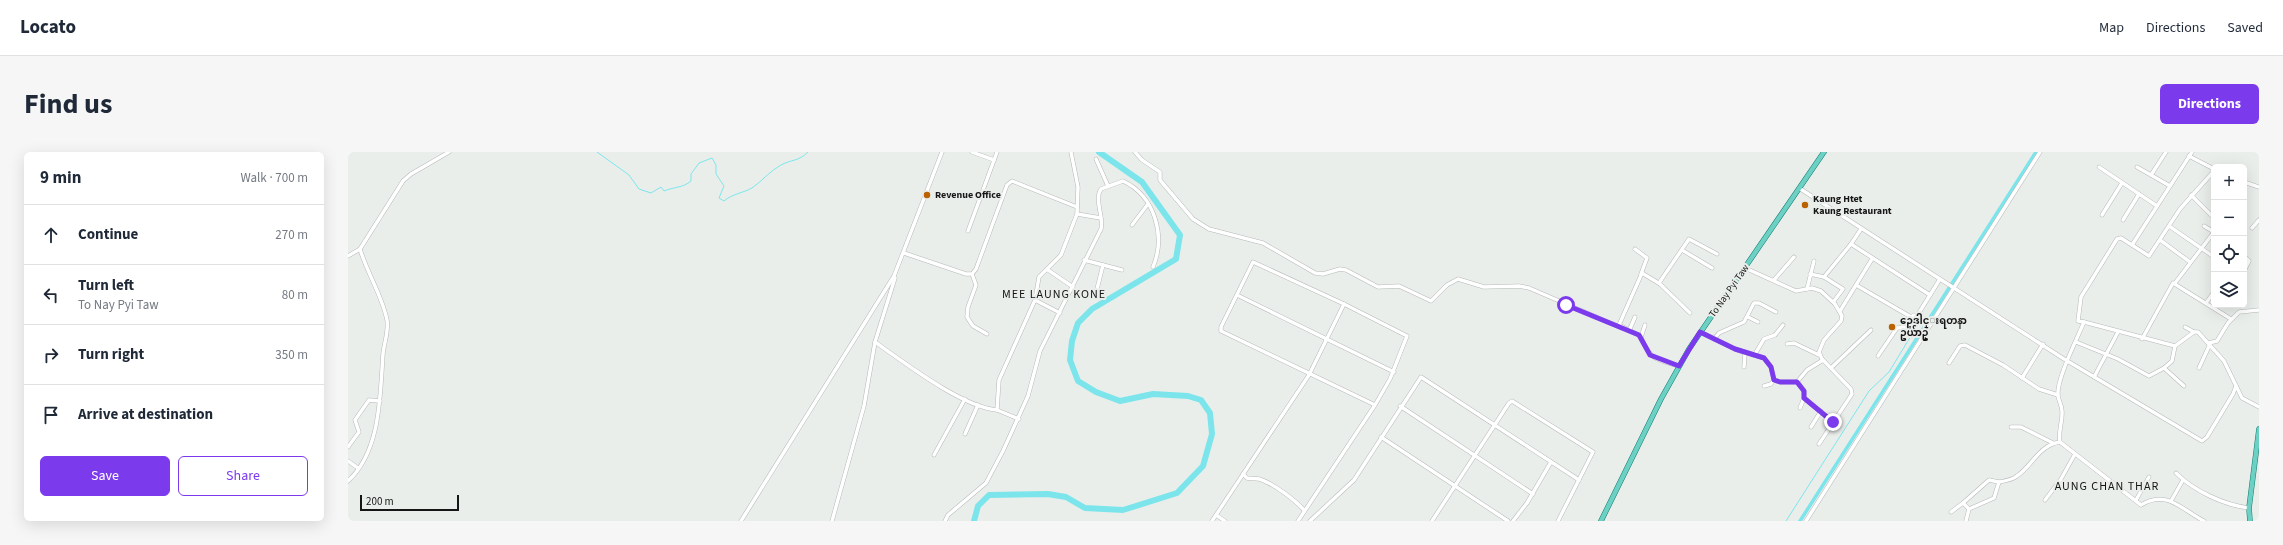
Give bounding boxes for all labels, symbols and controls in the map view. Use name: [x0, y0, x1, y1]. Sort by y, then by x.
text: Locato: [20, 14, 76, 41]
text: Map: [2099, 18, 2124, 38]
text: Directions: [2146, 18, 2205, 38]
text: Saved: [2227, 18, 2263, 38]
text: Find us: [24, 84, 112, 124]
button: Directions: [2160, 84, 2259, 124]
map controls: [2211, 164, 2247, 308]
button: +: [2211, 164, 2247, 200]
text: 9 min: [40, 166, 81, 190]
text: Walk · 700 m: [240, 169, 308, 187]
place label: Revenue Office: [935, 188, 1001, 202]
marker: Revenue Office: [922, 190, 932, 200]
place label: Kaung Htet Kaung Restaurant: [1813, 192, 1892, 218]
marker: Kaung Htet Kaung Restaurant: [1800, 200, 1810, 210]
button: −: [2211, 200, 2247, 236]
icon: ahead: [40, 224, 62, 246]
text: Continue: [78, 224, 138, 245]
text: 270 m: [275, 226, 308, 244]
button: locate: [2211, 236, 2247, 272]
street label: To Nay Pyi Taw: [1705, 262, 1753, 320]
button: layers: [2211, 272, 2247, 308]
text: Turn left: [78, 275, 134, 296]
icon: left: [40, 284, 62, 306]
text: 80 m: [282, 286, 308, 304]
district label: MEE LAUNG KONE: [1002, 286, 1106, 303]
text: To Nay Pyi Taw: [78, 296, 159, 314]
route start: [1557, 296, 1575, 314]
place label: ဥေဒါင္းရတနာ ဥယ်ာဥ္: [1900, 313, 1967, 341]
marker: ဥေဒါင္းရတနာ ဥယ်ာဥ္: [1887, 322, 1897, 332]
icon: right: [40, 344, 62, 366]
text: Turn right: [78, 344, 144, 365]
text: 350 m: [275, 346, 308, 364]
icon: arrive: [40, 404, 62, 426]
text: Arrive at destination: [78, 404, 213, 425]
route end: [1824, 413, 1842, 431]
button: Save: [40, 456, 170, 496]
button: Share: [178, 456, 308, 496]
district label: AUNG CHAN THAR: [2055, 478, 2159, 495]
scale bar: [360, 493, 459, 512]
text: 200 m: [366, 494, 394, 509]

